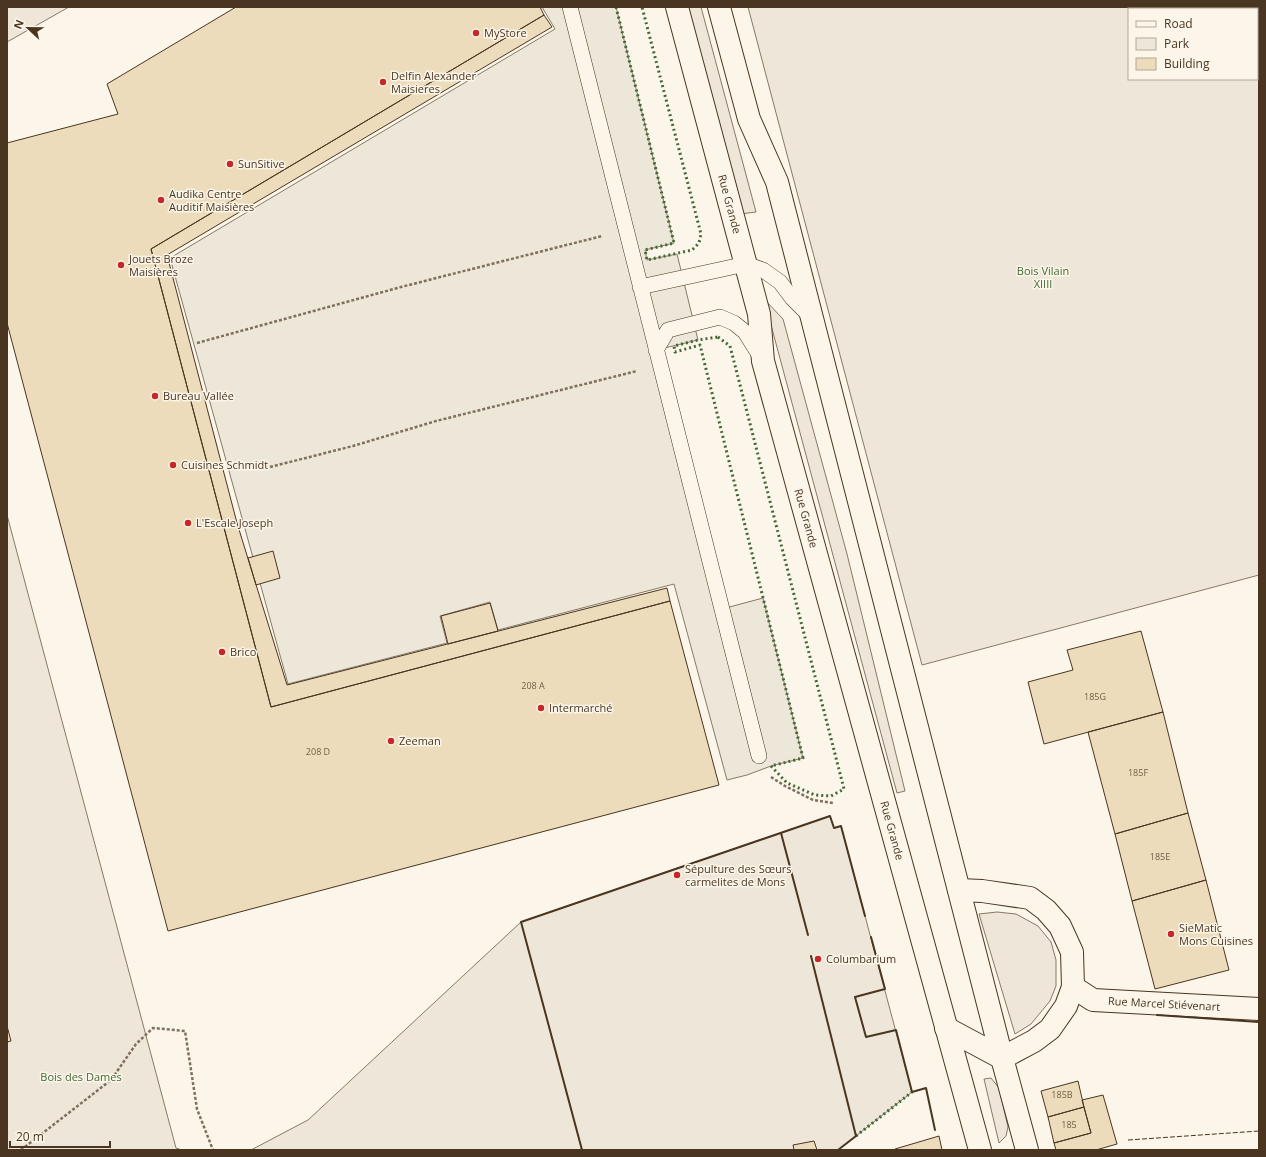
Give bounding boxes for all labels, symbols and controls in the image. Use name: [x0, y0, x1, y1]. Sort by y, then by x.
north arrow: [8, 8, 48, 48]
legend: [1128, 8, 1258, 80]
text: Road: [1164, 15, 1193, 32]
text: N: [10, 17, 27, 31]
place label: MyStore: [484, 25, 527, 40]
marker: MyStore: [471, 28, 481, 38]
text: Park: [1164, 35, 1190, 52]
text: Building: [1164, 55, 1210, 72]
place label: Delfin Alexander Maisieres: [391, 68, 476, 96]
marker: Delfin Alexander Maisieres: [378, 77, 388, 87]
place label: SunSitive: [238, 156, 285, 171]
marker: SunSitive: [225, 159, 235, 169]
street label: Rue Grande: [715, 173, 745, 235]
place label: Audika Centre Auditif Maisières: [169, 186, 254, 214]
marker: Audika Centre Auditif Maisières: [156, 195, 166, 205]
place label: Jouets Broze Maisières: [128, 251, 193, 279]
marker: Jouets Broze Maisières: [116, 260, 126, 270]
park label: Bois Vilain XIIII: [1017, 263, 1069, 291]
place label: Bureau Vallée: [163, 388, 234, 403]
marker: Bureau Vallée: [150, 391, 160, 401]
place label: Cuisines Schmidt: [181, 457, 268, 472]
marker: Cuisines Schmidt: [168, 460, 178, 470]
street label: Rue Grande: [791, 487, 822, 549]
place label: L'Escale Joseph: [196, 515, 273, 530]
marker: L'Escale Joseph: [183, 518, 193, 528]
place label: Brico: [230, 644, 257, 659]
marker: Brico: [217, 647, 227, 657]
house number: 208 A: [521, 679, 545, 692]
house number: 185G: [1084, 690, 1106, 703]
place label: Intermarché: [549, 700, 612, 715]
marker: Intermarché: [536, 703, 546, 713]
place label: Zeeman: [399, 733, 441, 748]
marker: Zeeman: [386, 736, 396, 746]
house number: 208 D: [306, 745, 330, 758]
house number: 185F: [1128, 766, 1148, 779]
street label: Rue Grande: [877, 799, 908, 862]
house number: 185E: [1150, 850, 1170, 863]
place label: Sépulture des Sœurs carmelites de Mons: [685, 861, 792, 889]
marker: Sépulture des Sœurs carmelites de Mons: [672, 870, 682, 880]
place label: SieMatic Mons Cuisines: [1179, 920, 1253, 948]
marker: SieMatic Mons Cuisines: [1166, 929, 1176, 939]
place label: Columbarium: [826, 951, 896, 966]
marker: Columbarium: [813, 954, 823, 964]
street label: Rue Marcel Stiévenart: [1108, 993, 1221, 1014]
park label: Bois des Dames: [40, 1069, 122, 1084]
house number: 185B: [1051, 1088, 1073, 1101]
house number: 185: [1061, 1118, 1077, 1131]
scale bar: [10, 1123, 110, 1149]
text: 20 m: [16, 1128, 44, 1145]

